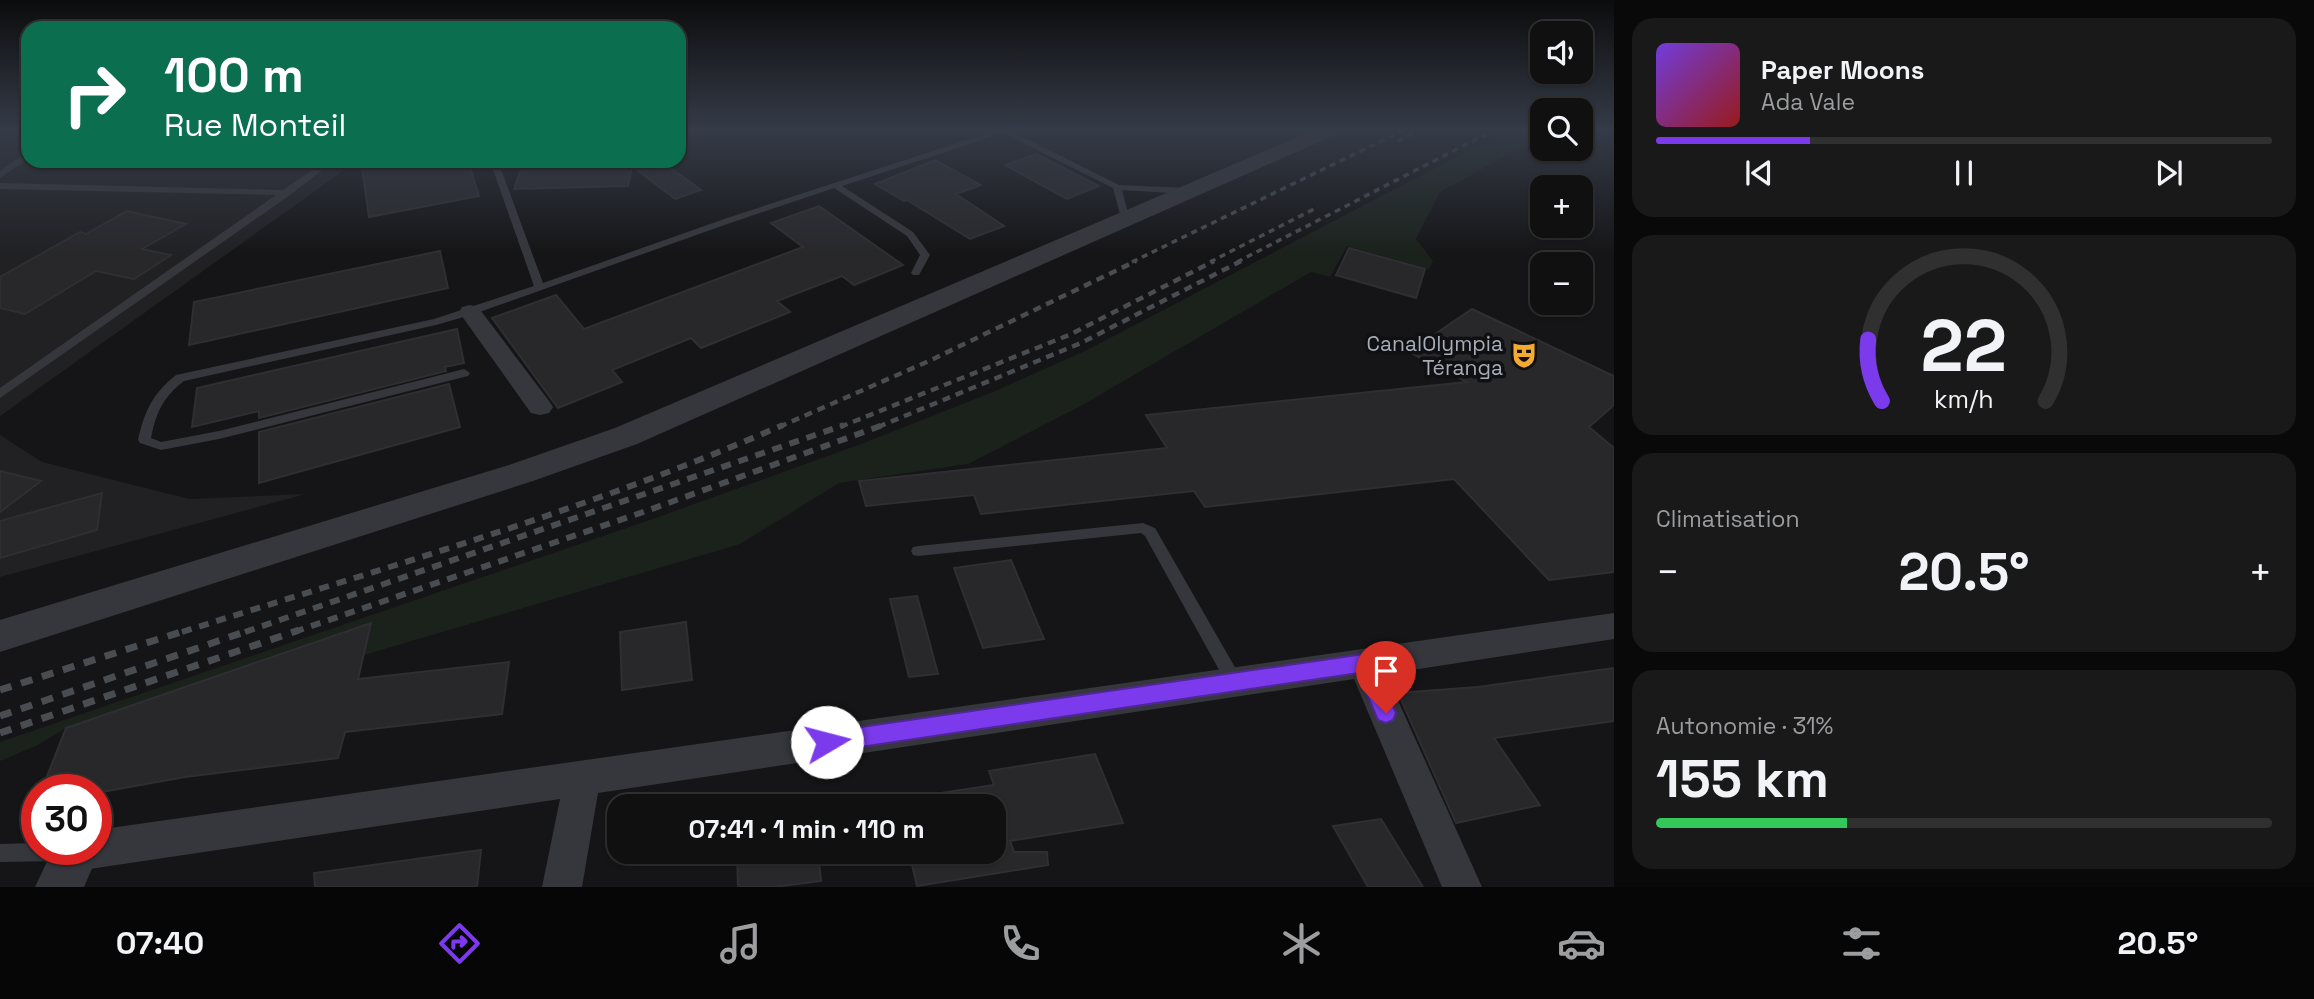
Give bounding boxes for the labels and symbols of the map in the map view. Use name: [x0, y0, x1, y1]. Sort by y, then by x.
place label: CanalOlympia Téranga: [1367, 330, 1503, 381]
theatre icon: CanalOlympia Téranga: [1509, 340, 1539, 370]
pin: [1356, 641, 1416, 713]
position arrow: [790, 705, 864, 779]
speed limit sign: 30: [21, 774, 112, 865]

